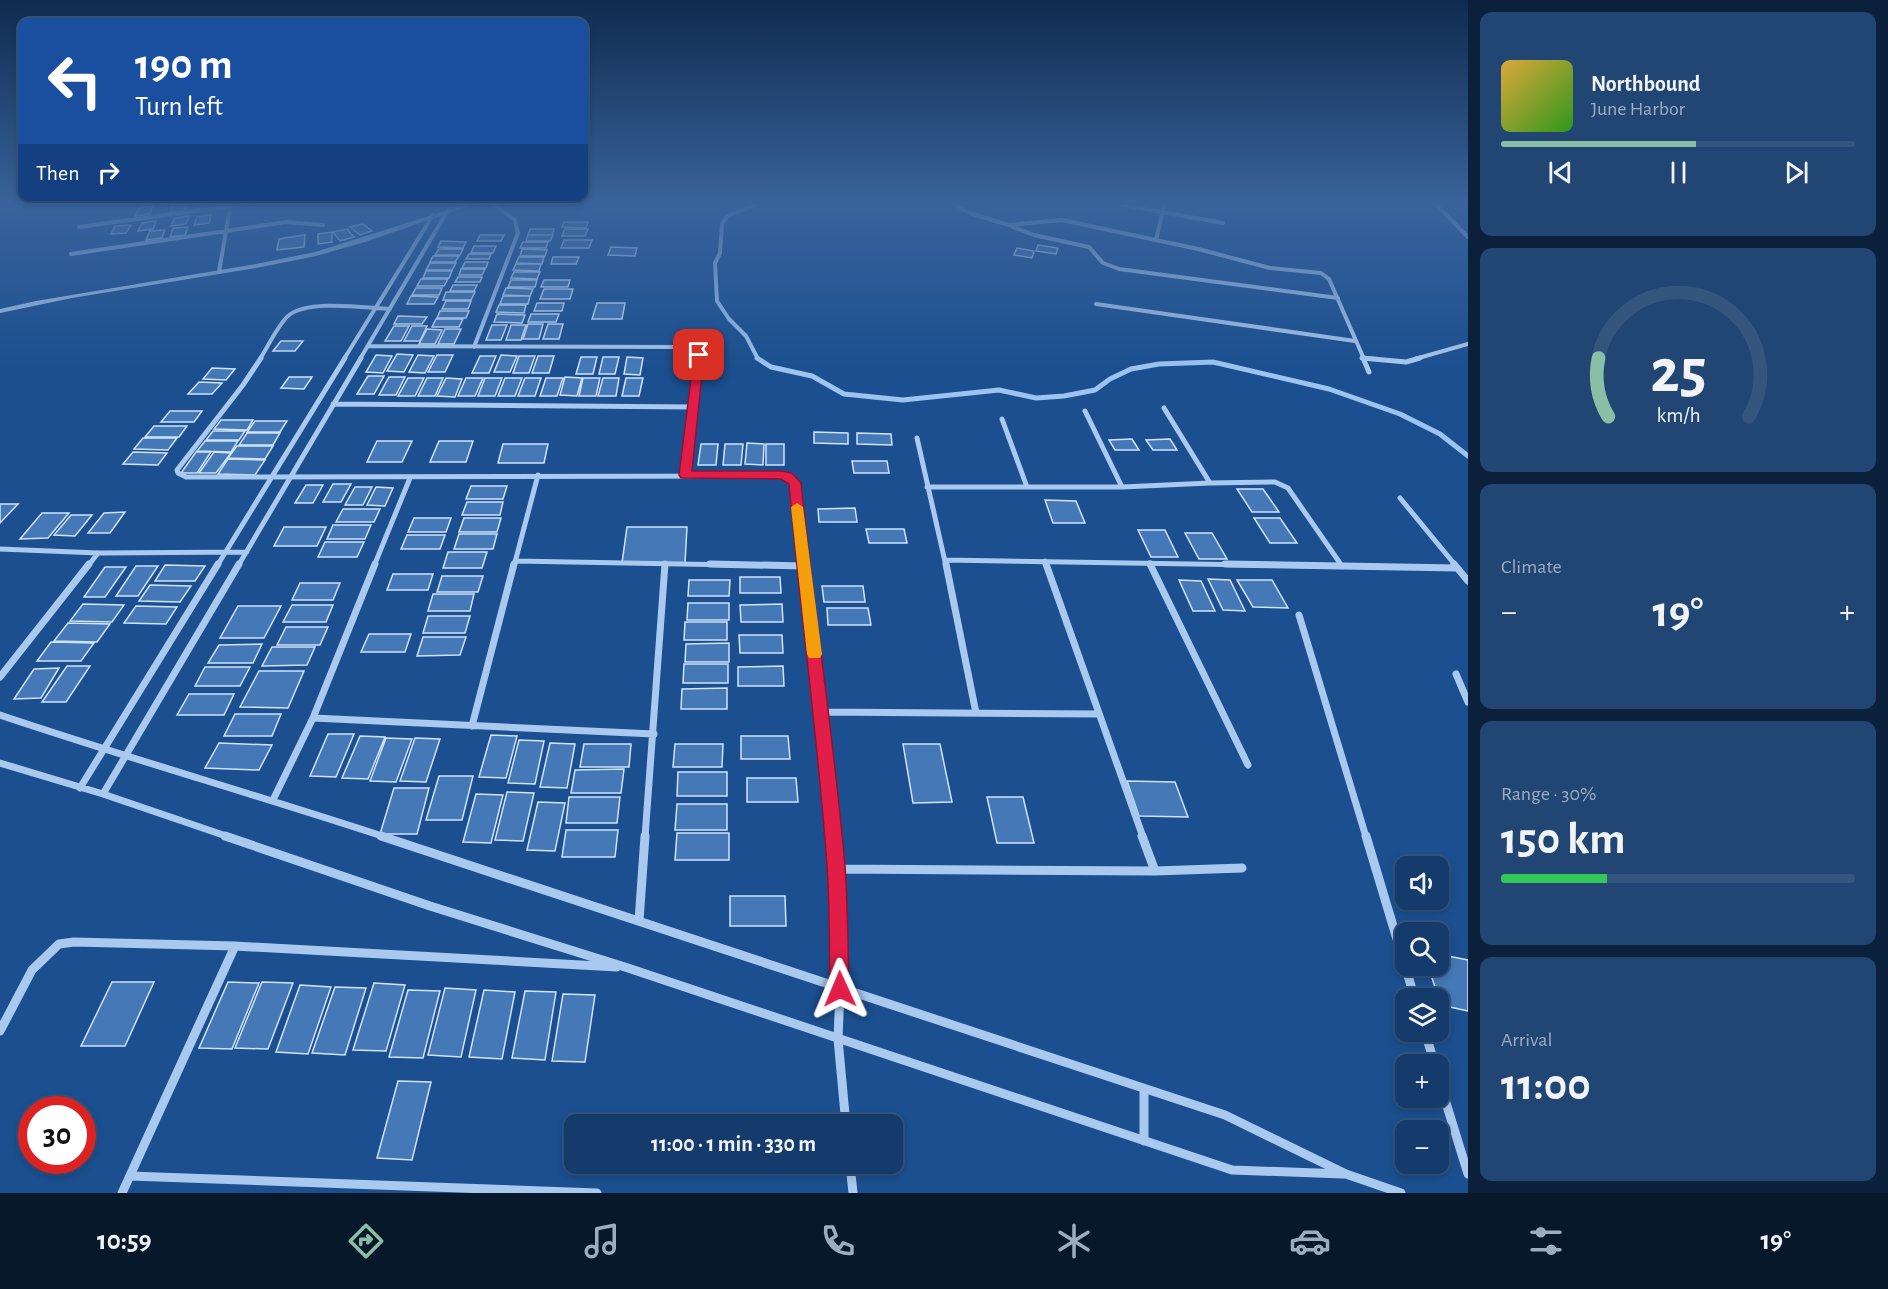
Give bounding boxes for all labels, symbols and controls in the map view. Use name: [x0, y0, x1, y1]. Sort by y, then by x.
icon: left: [36, 42, 114, 120]
text: 190 m: [135, 44, 233, 86]
text: Northbound: [1591, 73, 1700, 95]
text: Turn left: [135, 93, 223, 120]
text: June Harbor: [1591, 99, 1685, 119]
icon: right: [92, 156, 125, 189]
icon: previous: [1544, 156, 1577, 189]
icon: pause: [1662, 156, 1695, 189]
icon: next: [1780, 156, 1813, 189]
text: Then: [36, 162, 80, 184]
pin: [673, 329, 724, 380]
icon: arrive: [682, 338, 715, 371]
text: 25: [1650, 341, 1706, 403]
text: km/h: [1656, 406, 1700, 427]
text: Climate: [1501, 557, 1562, 577]
text: 19°: [1652, 590, 1704, 635]
text: −: [1501, 596, 1517, 629]
text: +: [1839, 596, 1855, 629]
text: Range · 30%: [1501, 784, 1596, 804]
text: 150 km: [1501, 817, 1625, 862]
map controls: [1395, 856, 1449, 1174]
button: sound: [1395, 856, 1449, 910]
button: search: [1395, 922, 1449, 976]
position arrow: [808, 957, 872, 1021]
button: layers: [1395, 988, 1449, 1042]
text: Arrival: [1501, 1030, 1552, 1050]
button: +: [1395, 1054, 1449, 1108]
text: 11:00: [1501, 1063, 1591, 1108]
speed limit sign: 30: [18, 1096, 96, 1174]
button: −: [1395, 1120, 1449, 1174]
text: 11:00 · 1 min · 330 m: [651, 1133, 816, 1155]
icon: directions: [345, 1220, 387, 1262]
icon: music: [581, 1220, 623, 1262]
icon: phone: [817, 1220, 859, 1262]
icon: climate: [1053, 1220, 1095, 1262]
icon: car: [1289, 1220, 1331, 1262]
icon: filters: [1525, 1220, 1567, 1262]
text: 10:59: [97, 1227, 152, 1254]
text: 19°: [1760, 1227, 1791, 1254]

